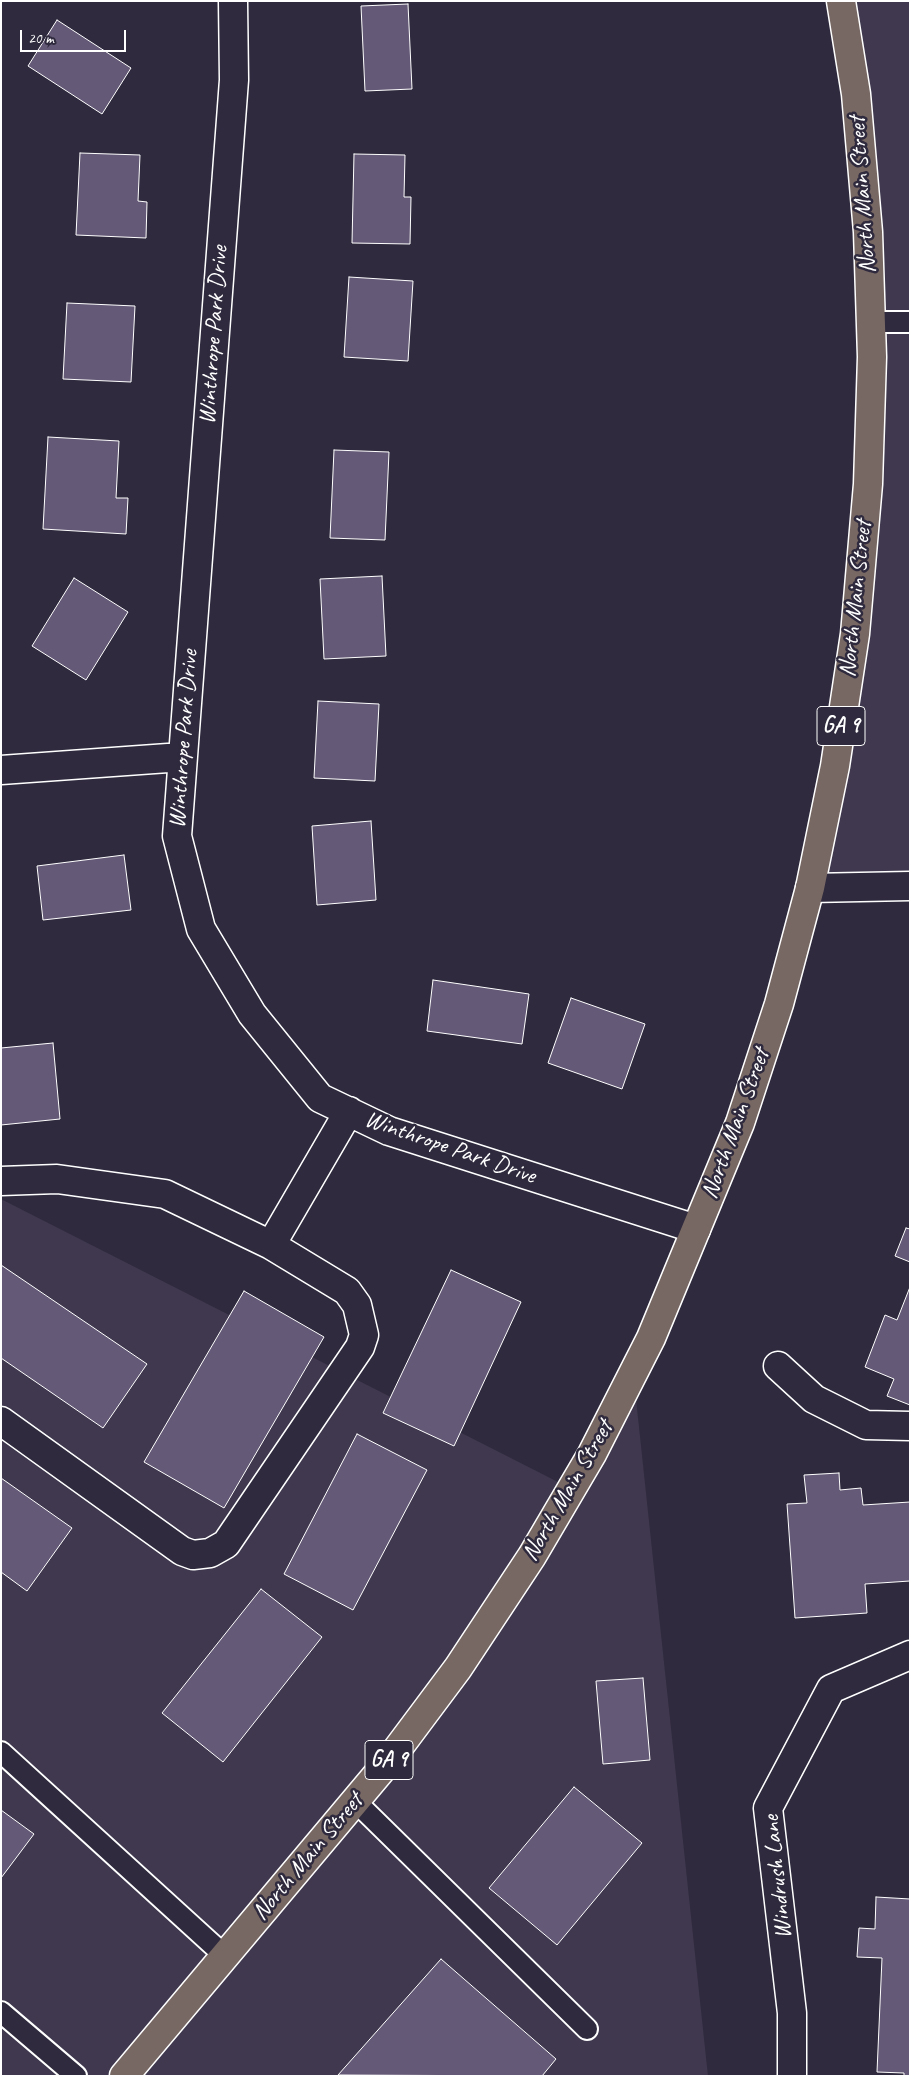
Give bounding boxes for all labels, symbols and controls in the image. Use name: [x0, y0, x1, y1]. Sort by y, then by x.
scale bar: [22, 20, 129, 52]
text: 20 m: [28, 29, 54, 48]
street label: North Main Street: [843, 116, 883, 274]
street label: Winthrope Park Drive: [193, 245, 235, 425]
street label: North Main Street: [833, 519, 879, 679]
street label: Winthrope Park Drive: [163, 649, 205, 829]
road number: GA 9: [817, 706, 865, 746]
street label: North Main Street: [696, 1045, 776, 1203]
street label: Winthrope Park Drive: [361, 1105, 539, 1191]
street label: North Main Street: [516, 1416, 620, 1566]
road number: GA 9: [365, 1740, 413, 1780]
street label: North Main Street: [246, 1788, 370, 1926]
street label: Windrush Lane: [757, 1814, 799, 1940]

